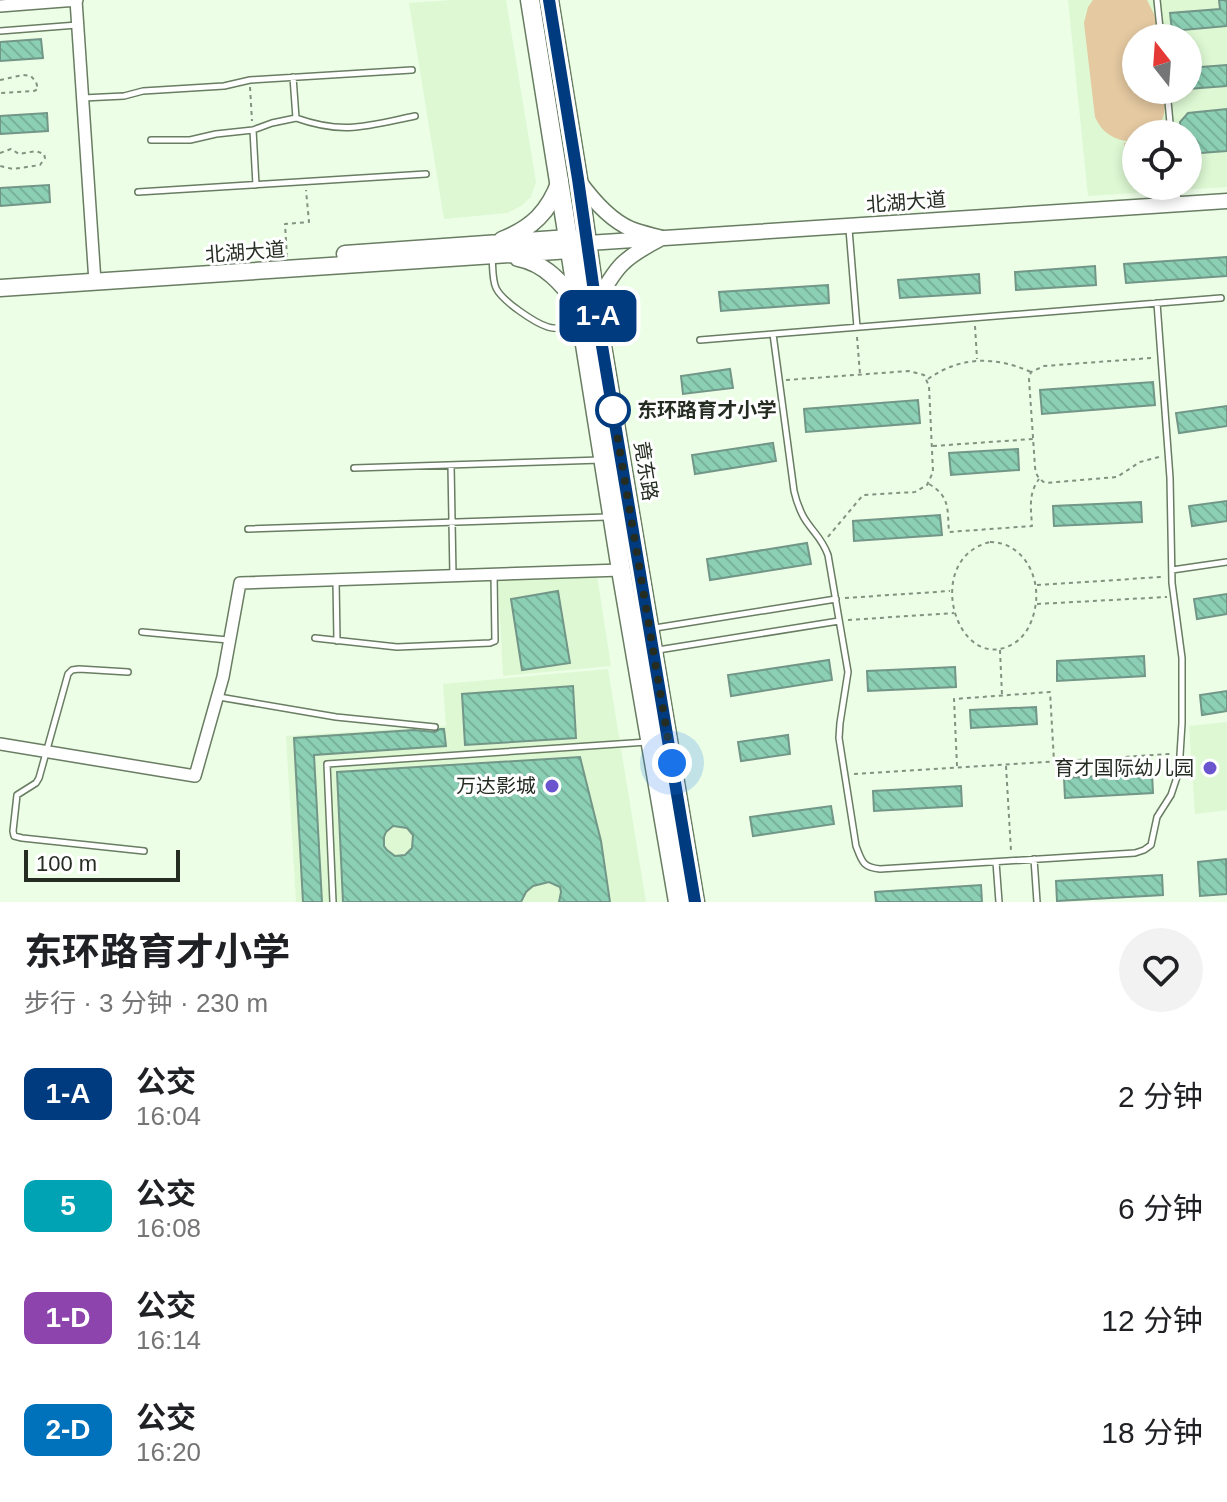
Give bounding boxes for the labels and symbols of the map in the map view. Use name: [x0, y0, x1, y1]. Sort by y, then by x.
north arrow: [1122, 24, 1202, 104]
street label: 北湖大道: [865, 188, 947, 216]
street label: 北湖大道: [204, 238, 286, 266]
line badge: 1-A: [552, 290, 644, 342]
marker: 东环路育才小学: [596, 393, 630, 427]
place label: 东环路育才小学: [637, 399, 777, 421]
street label: 竟东路: [630, 440, 662, 502]
your location: [652, 743, 692, 783]
place label: 育才国际幼儿园: [1054, 757, 1194, 779]
marker: 育才国际幼儿园: [1201, 759, 1219, 777]
place label: 万达影城: [456, 775, 536, 797]
marker: 万达影城: [543, 777, 561, 795]
scale bar: [24, 846, 180, 882]

